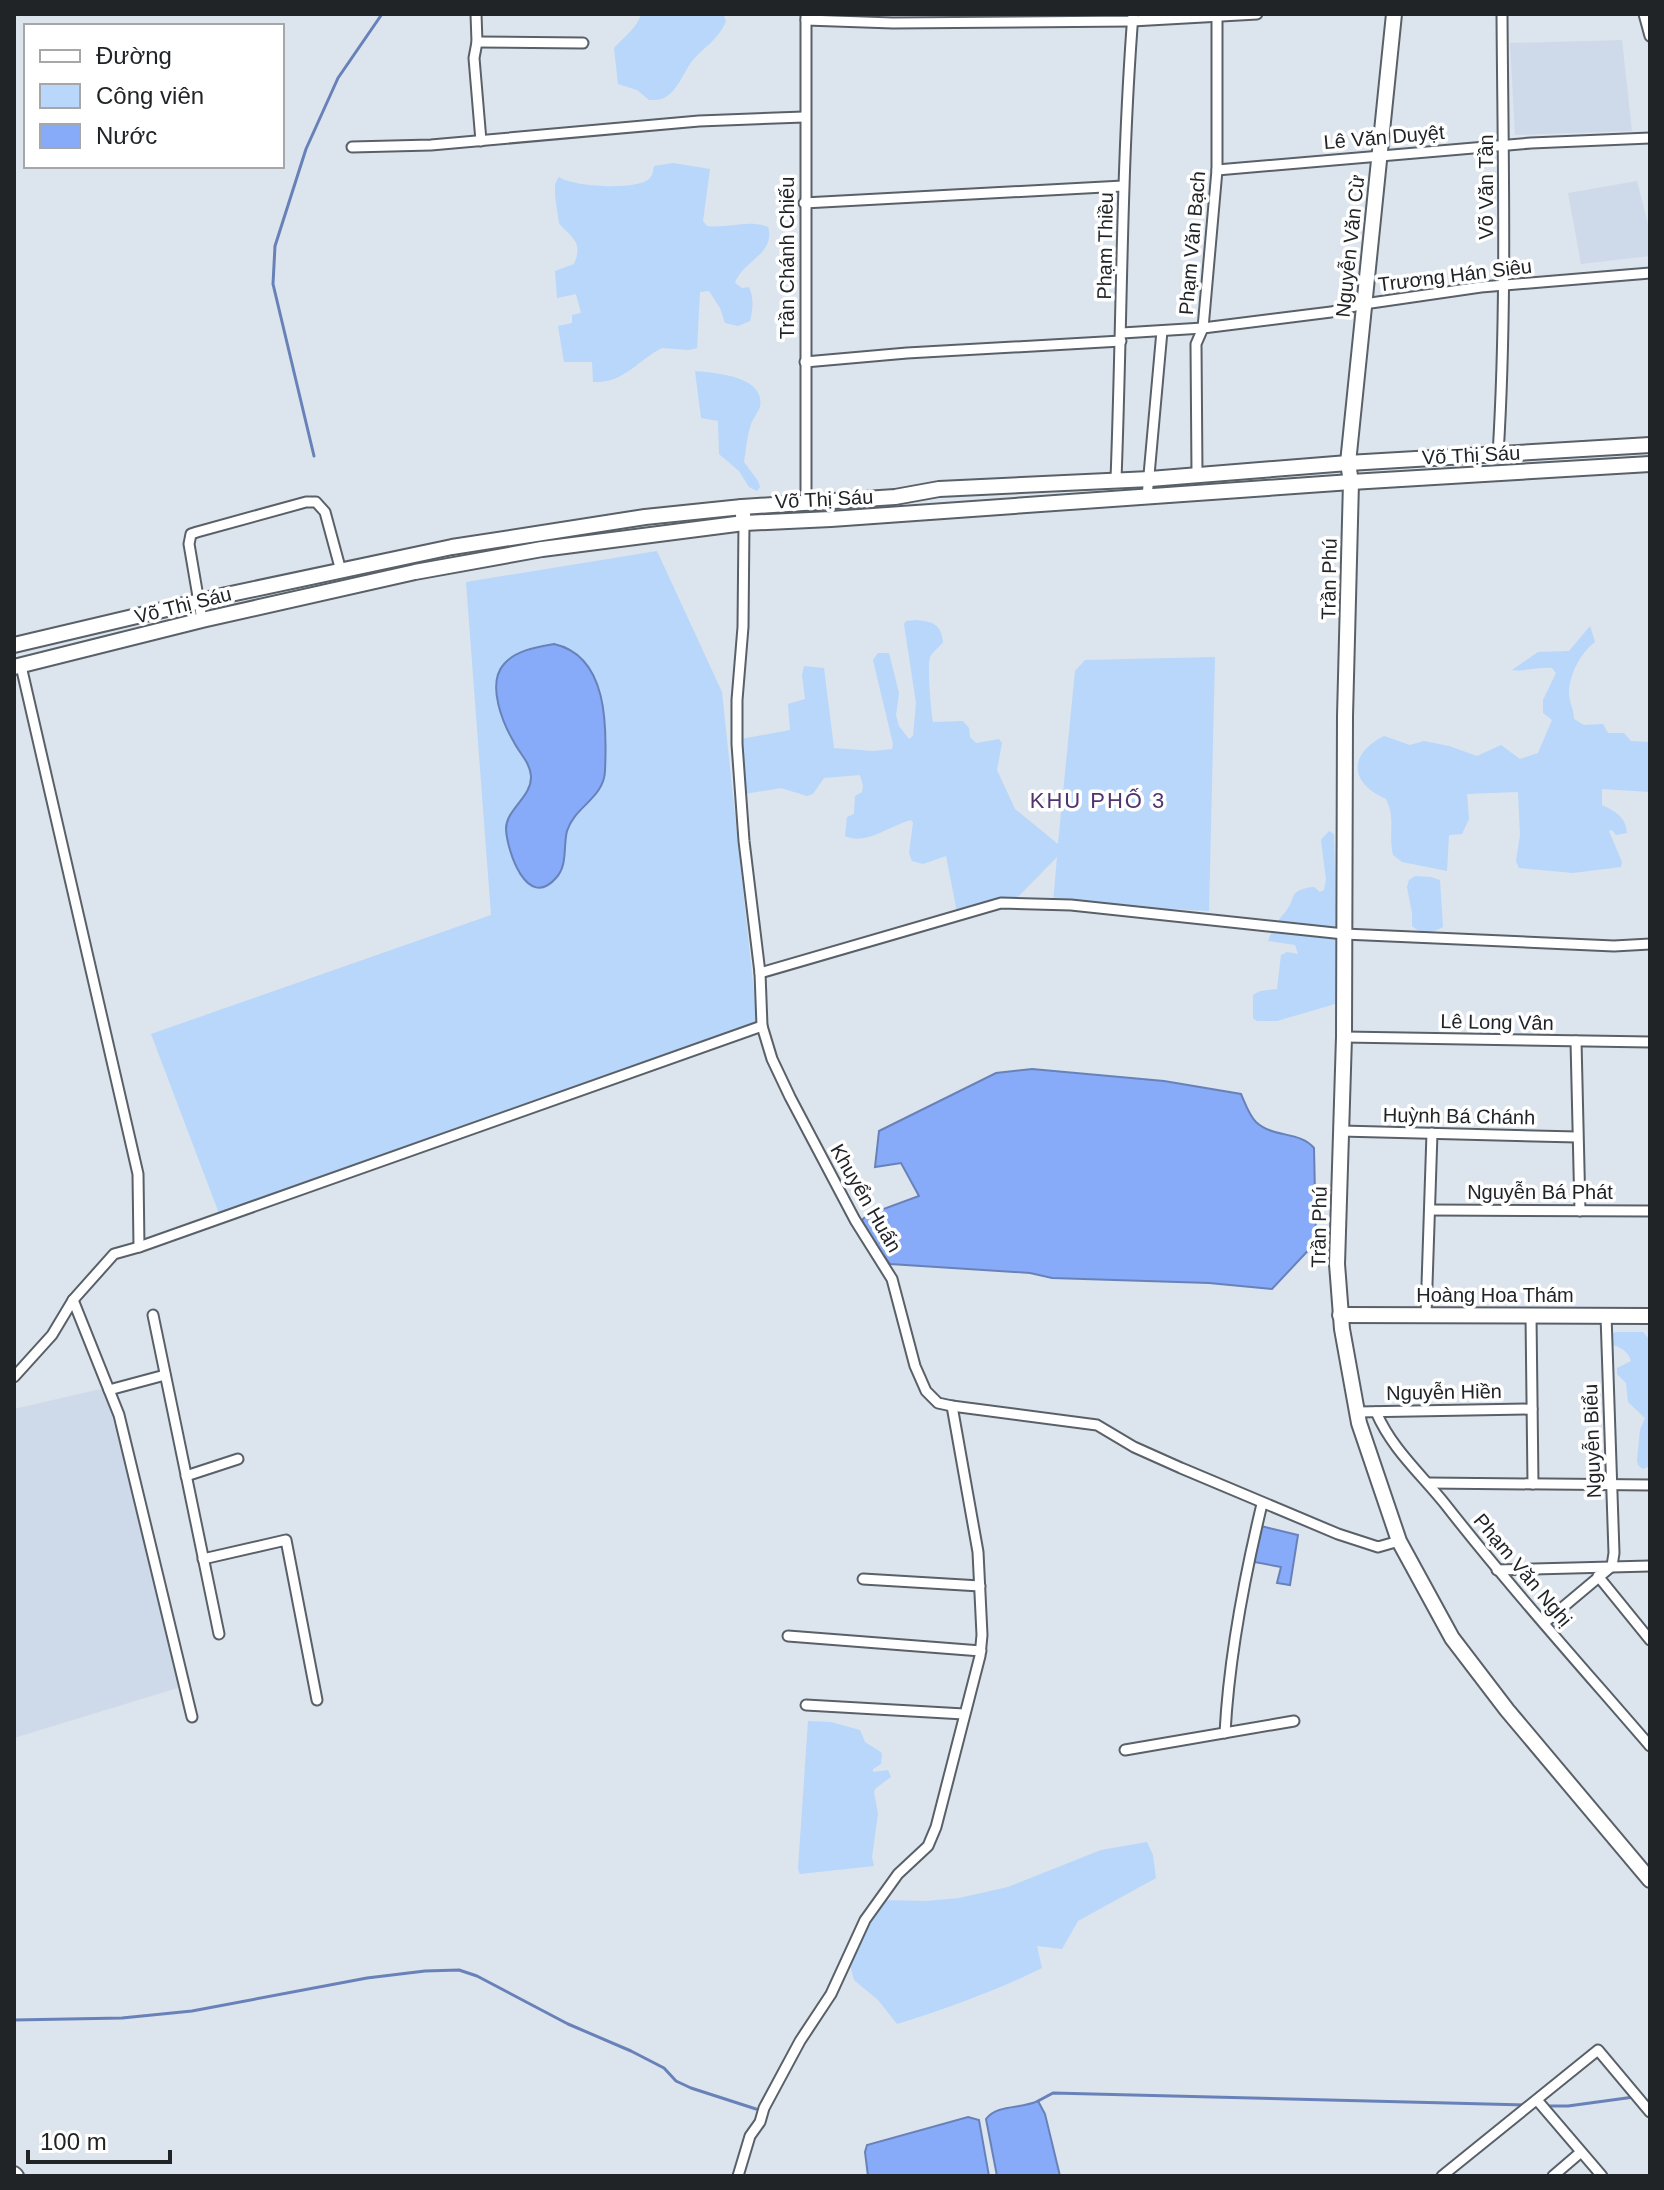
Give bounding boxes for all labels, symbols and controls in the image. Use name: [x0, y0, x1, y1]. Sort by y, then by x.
legend: [24, 24, 284, 168]
text: Đường: [96, 42, 172, 69]
text: Công viên: [96, 82, 204, 109]
street label: Lê Văn Duyệt: [1323, 121, 1446, 153]
text: Nước: [96, 122, 157, 149]
street label: Võ Văn Tần: [1475, 134, 1497, 240]
street label: Phạm Văn Bạch: [1175, 170, 1209, 316]
street label: Nguyễn Văn Cừ: [1332, 174, 1368, 318]
street label: Trần Chánh Chiếu: [776, 177, 798, 339]
street label: Phạm Thiều: [1093, 192, 1117, 300]
street label: Trương Hán Siêu: [1377, 255, 1533, 295]
street label: Võ Thị Sáu: [1421, 441, 1521, 469]
street label: Võ Thị Sáu: [774, 485, 874, 513]
street label: Trần Phú: [1317, 538, 1341, 620]
street label: Võ Thị Sáu: [133, 582, 233, 628]
district label: KHU PHỐ 3: [1030, 787, 1166, 813]
street label: Lê Long Vân: [1440, 1010, 1554, 1034]
street label: Huỳnh Bá Chánh: [1383, 1104, 1535, 1128]
street label: Khuyển Huấn: [826, 1140, 906, 1256]
street label: Nguyễn Bá Phát: [1467, 1181, 1613, 1203]
street label: Trần Phú: [1307, 1186, 1331, 1268]
street label: Hoàng Hoa Thám: [1416, 1284, 1574, 1306]
street label: Nguyễn Hiền: [1386, 1380, 1502, 1404]
street label: Nguyễn Biểu: [1579, 1383, 1605, 1499]
street label: Phạm Văn Nghị: [1470, 1509, 1576, 1631]
scale bar: [28, 2114, 170, 2164]
text: 100 m: [40, 2128, 107, 2155]

